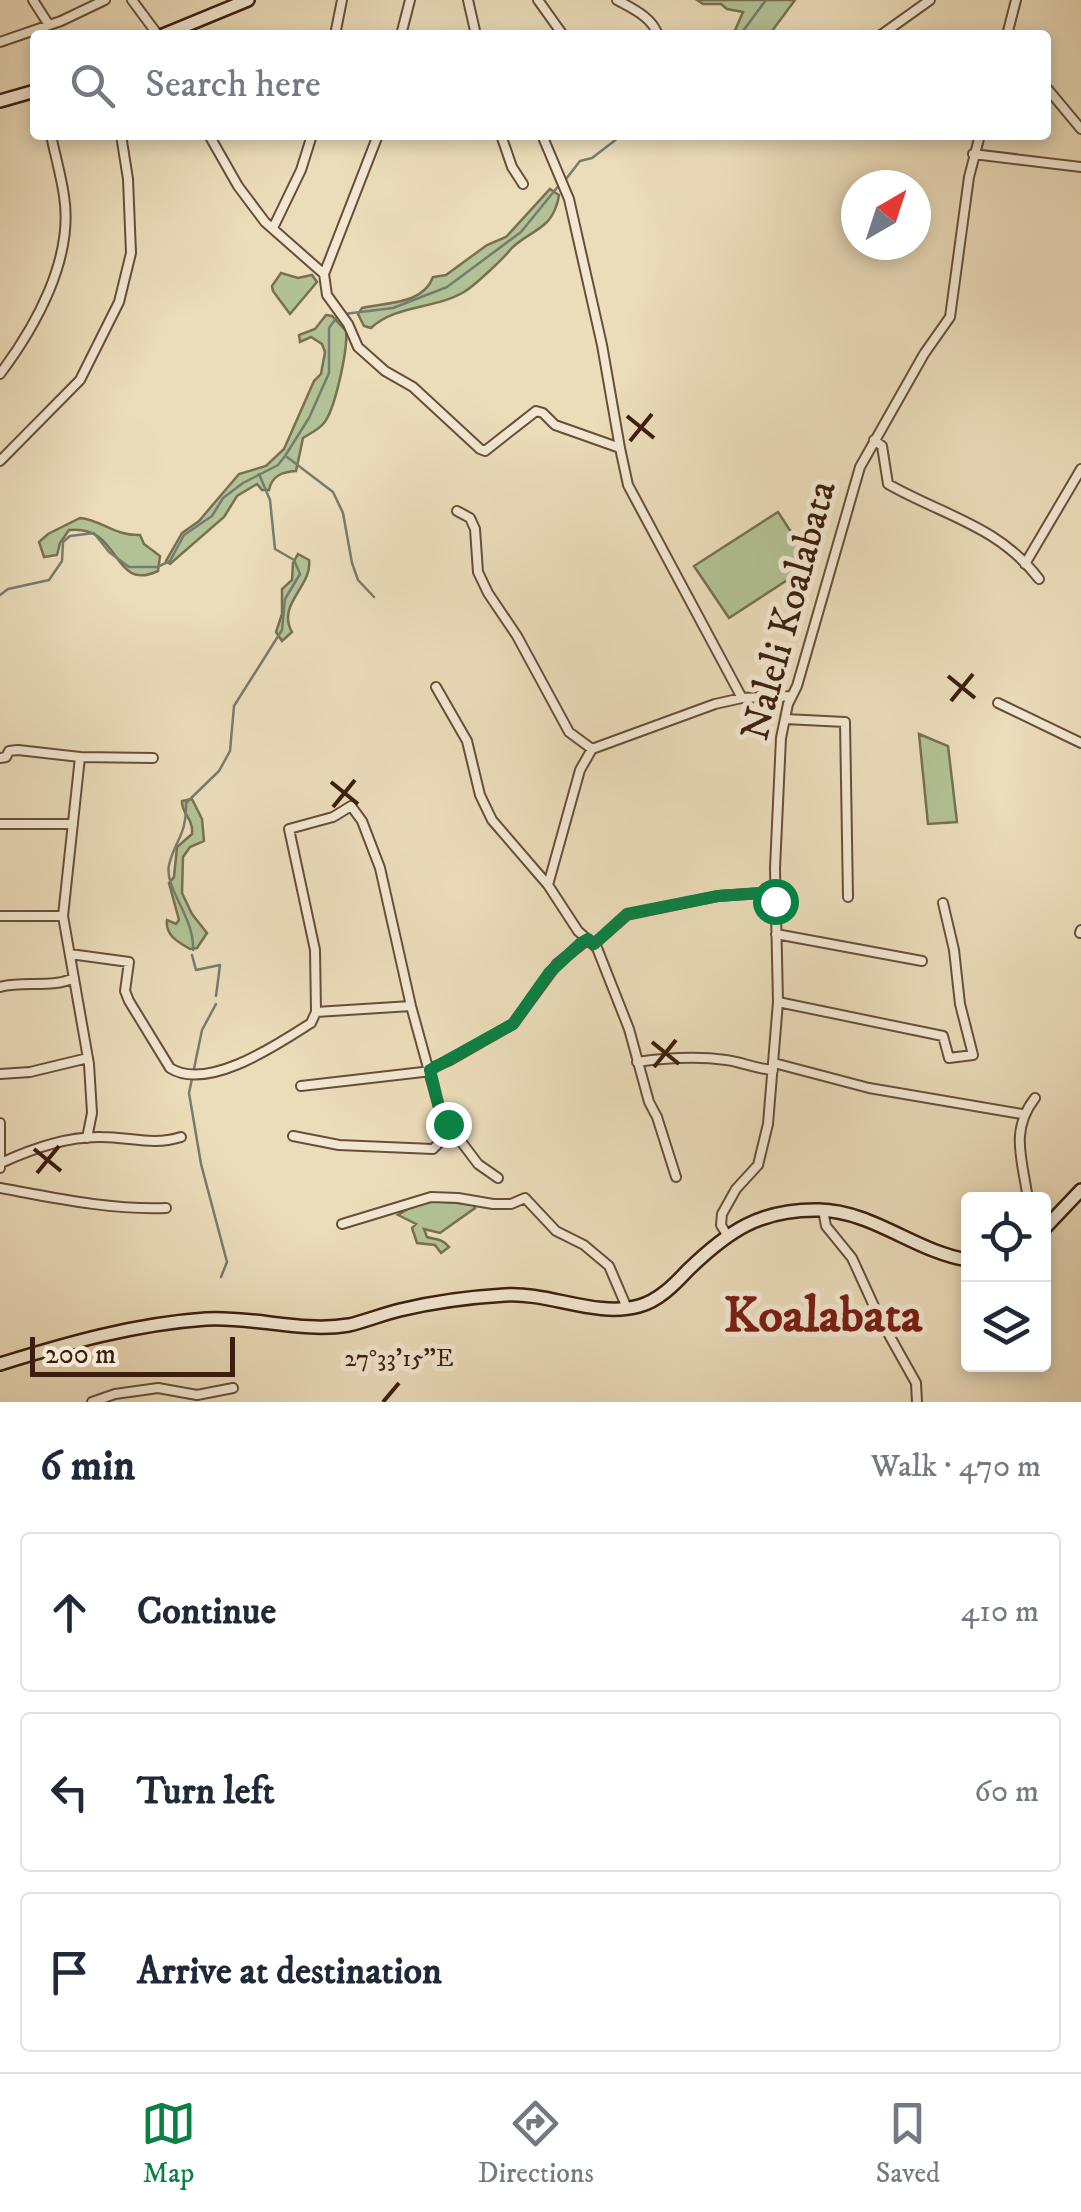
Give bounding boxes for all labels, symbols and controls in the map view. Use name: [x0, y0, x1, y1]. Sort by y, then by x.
search box: [30, 30, 1051, 140]
icon: search: [65, 58, 120, 113]
text: Search here: [145, 61, 321, 109]
north arrow: [841, 170, 931, 260]
street label: Naleli Koalabata: [731, 476, 849, 746]
route start: [753, 879, 799, 925]
route end: [426, 1102, 472, 1148]
map controls: [961, 1192, 1051, 1372]
button: locate: [961, 1192, 1051, 1282]
button: layers: [961, 1282, 1051, 1372]
district label: Koalabata: [724, 1285, 923, 1348]
scale bar: [30, 1332, 235, 1376]
text: 200 m: [45, 1337, 116, 1372]
text: 27°33'15"E: [344, 1343, 454, 1374]
text: 6 min: [40, 1441, 135, 1493]
text: Walk · 470 m: [871, 1447, 1041, 1487]
icon: ahead: [42, 1585, 97, 1640]
text: Continue: [137, 1588, 276, 1636]
text: 410 m: [961, 1592, 1039, 1632]
icon: left: [42, 1765, 97, 1820]
text: Turn left: [137, 1768, 275, 1816]
text: 60 m: [974, 1772, 1039, 1812]
icon: arrive: [42, 1945, 97, 2000]
text: Arrive at destination: [137, 1948, 442, 1996]
tab: Map: [141, 2096, 196, 2191]
tab: Directions: [478, 2096, 594, 2191]
tab: Saved: [876, 2096, 940, 2191]

